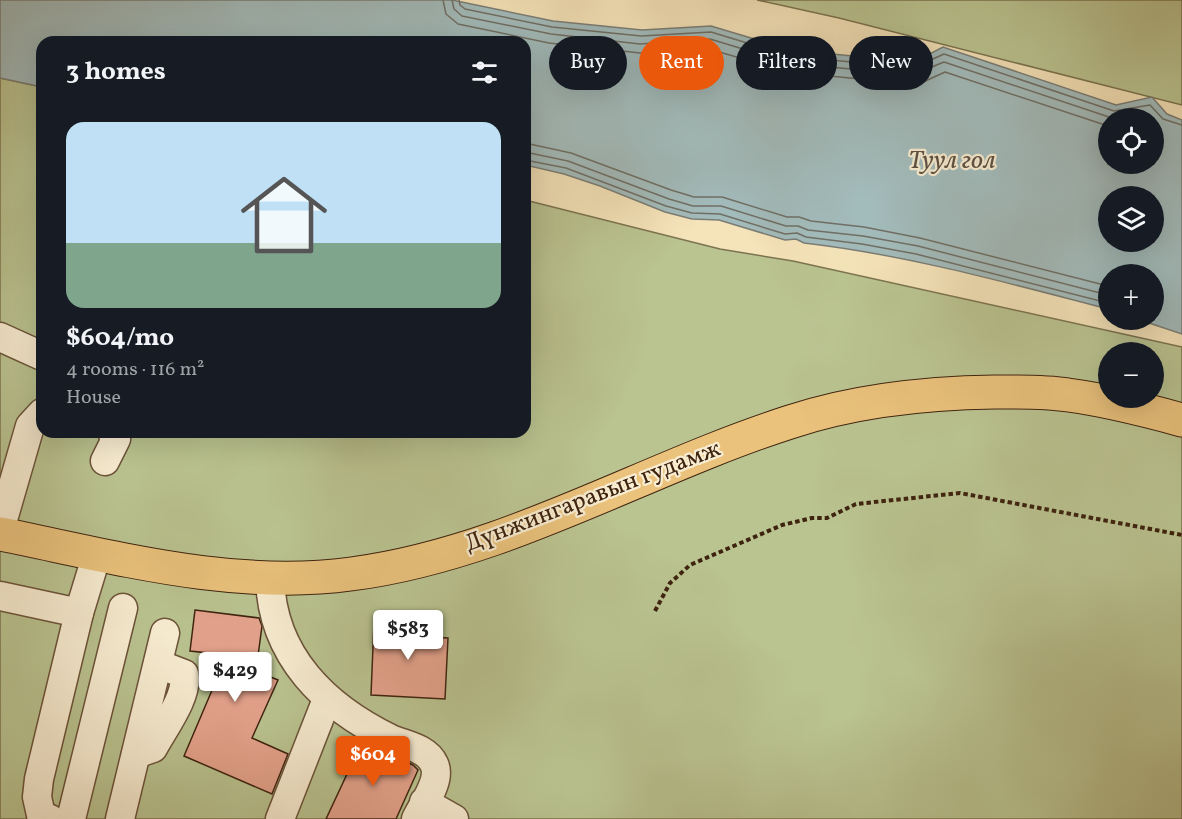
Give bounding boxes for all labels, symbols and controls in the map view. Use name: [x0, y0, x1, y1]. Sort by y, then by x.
chip: Buy: [549, 36, 627, 90]
chip: Rent: [639, 36, 724, 90]
chip: Filters: [736, 36, 837, 90]
chip: New: [849, 36, 933, 90]
text: 3 homes: [66, 54, 166, 90]
icon: filters: [468, 56, 501, 89]
map controls: [1098, 108, 1164, 408]
button: locate: [1098, 108, 1164, 174]
water label: Туул гол: [909, 143, 995, 179]
icon: home: [230, 161, 338, 269]
button: layers: [1098, 186, 1164, 252]
button: +: [1098, 264, 1164, 330]
text: $604/mo: [66, 320, 174, 356]
button: −: [1098, 342, 1164, 408]
text: 4 rooms · 116 m²: [66, 356, 205, 384]
text: House: [66, 384, 121, 412]
street label: Дүнжингаравын гудамж: [460, 432, 726, 562]
pin: $583: [372, 610, 444, 661]
text: $583: [387, 615, 429, 643]
pin: $429: [199, 652, 271, 703]
text: $429: [213, 657, 257, 685]
pin: $604: [337, 736, 409, 787]
text: $604: [350, 741, 396, 769]

